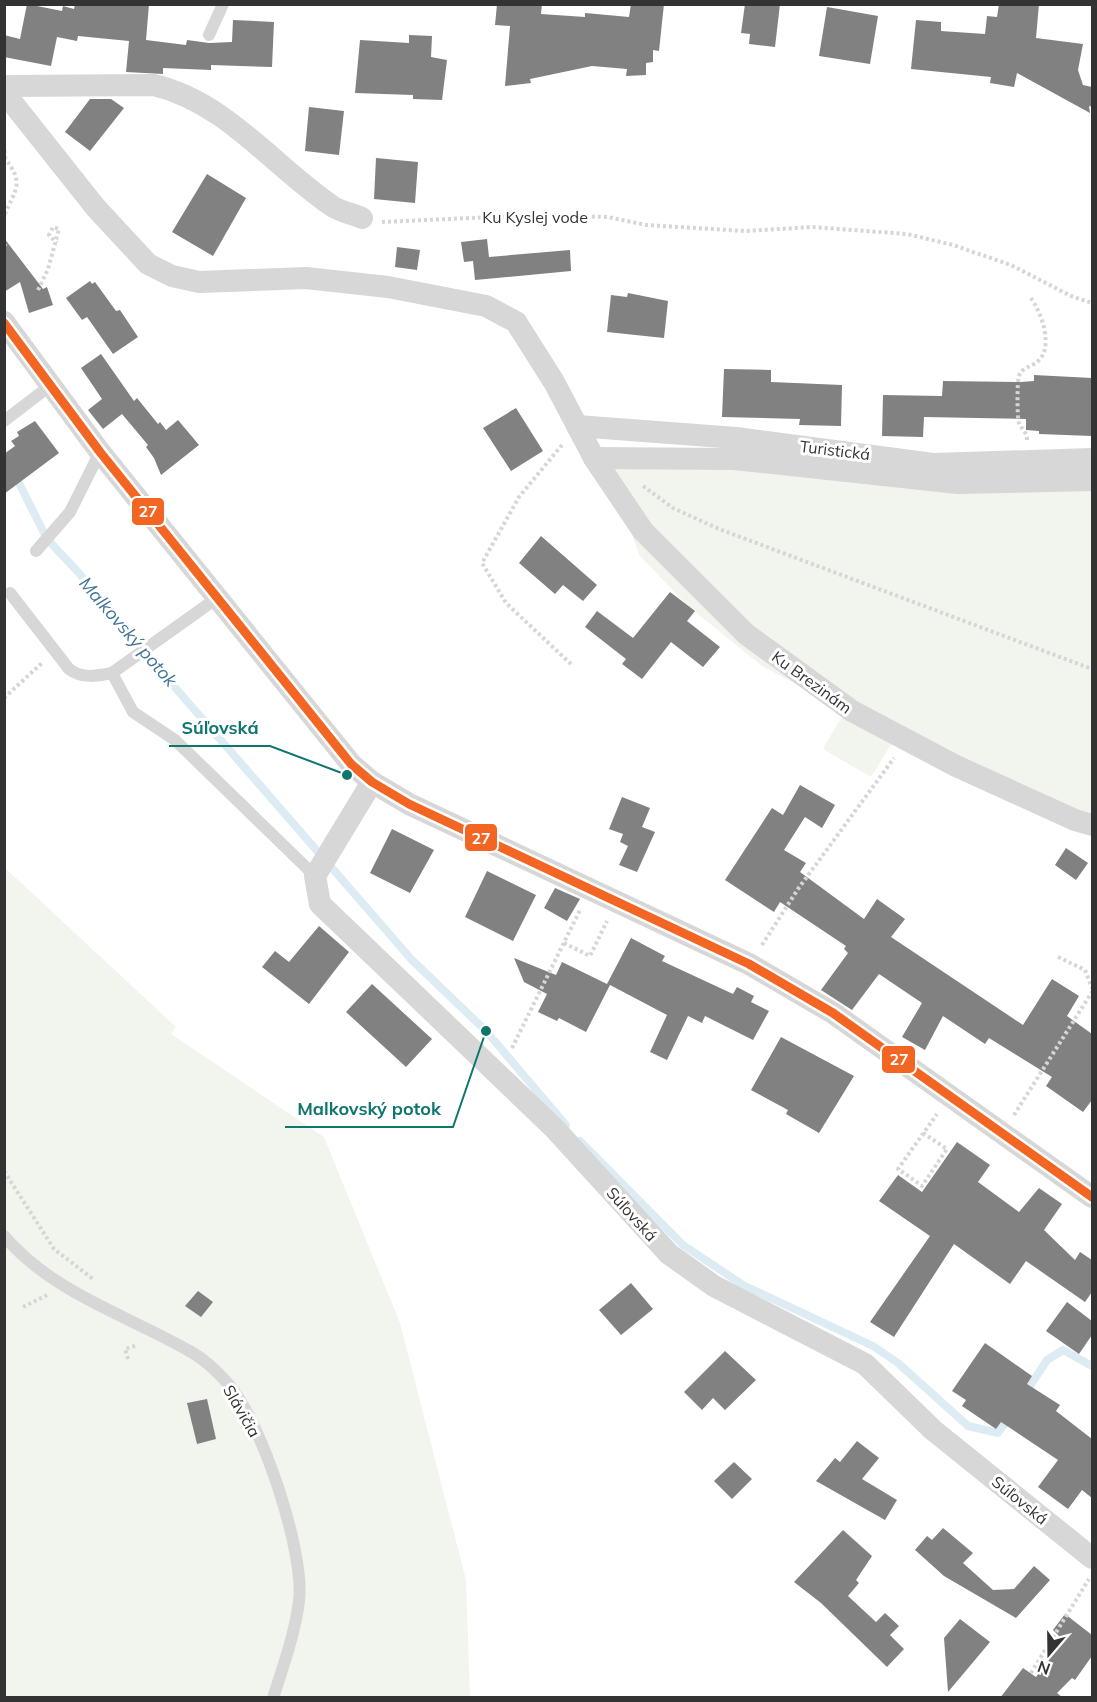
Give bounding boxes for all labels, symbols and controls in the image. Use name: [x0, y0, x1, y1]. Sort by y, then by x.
street label: Ku Kyslej vode: [482, 207, 588, 227]
street label: Turistická: [799, 436, 871, 464]
line badge: 27: [131, 497, 165, 526]
text: 27: [138, 501, 158, 521]
water label: Malkovský potok: [74, 572, 183, 692]
street label: Ku Brezinám: [768, 646, 856, 718]
callout: Súľovská: [169, 710, 270, 746]
text: Súľovská: [181, 716, 259, 739]
line badge: 27: [464, 823, 498, 852]
text: 27: [471, 828, 491, 848]
line badge: 27: [881, 1045, 916, 1074]
text: 27: [889, 1049, 909, 1069]
callout: Malkovský potok: [285, 1091, 453, 1127]
text: Malkovský potok: [297, 1097, 442, 1120]
street label: Súľovská: [602, 1183, 662, 1245]
street label: Slávičia: [219, 1381, 265, 1441]
street label: Súľovská: [988, 1471, 1052, 1529]
north arrow: [1019, 1624, 1079, 1684]
text: N: [1035, 1657, 1053, 1680]

